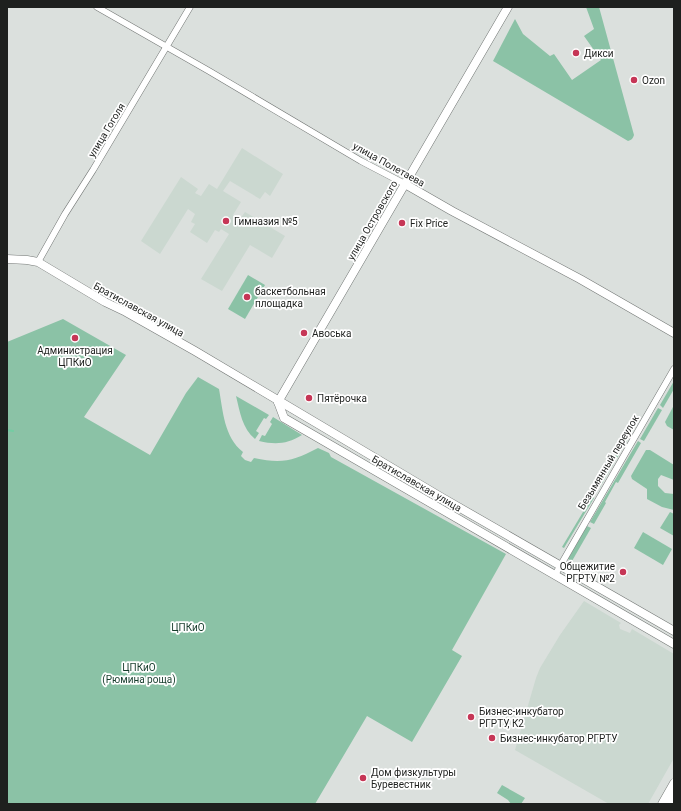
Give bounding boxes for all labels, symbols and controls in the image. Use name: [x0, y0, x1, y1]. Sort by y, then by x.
marker: Дикси: [571, 48, 581, 58]
place label: Дикси: [584, 48, 614, 59]
marker: Ozon: [629, 75, 639, 85]
place label: Ozon: [642, 75, 665, 86]
street label: улица Гоголя: [86, 101, 127, 159]
street label: улица Полетаева: [351, 140, 427, 189]
street label: улица Островского: [345, 178, 400, 262]
marker: Гимназия №5: [221, 216, 231, 226]
place label: Гимназия №5: [234, 216, 298, 227]
marker: Fix Price: [397, 218, 407, 228]
place label: Fix Price: [410, 218, 448, 229]
street label: Братиславская улица: [92, 280, 186, 339]
place label: баскетбольная площадка: [255, 286, 326, 309]
marker: баскетбольная площадка: [242, 292, 252, 302]
marker: Авоська: [299, 328, 309, 338]
place label: Авоська: [312, 328, 351, 339]
marker: Администрация ЦПКиО: [70, 333, 80, 343]
place label: Администрация ЦПКиО: [37, 345, 113, 368]
marker: Пятёрочка: [304, 393, 314, 403]
place label: Пятёрочка: [317, 393, 367, 404]
street label: Безымянный переулок: [576, 413, 641, 511]
street label: Братиславская улица: [370, 453, 463, 514]
place label: Общежитие РГРТУ №2: [560, 561, 615, 584]
marker: Общежитие РГРТУ №2: [618, 567, 628, 577]
park label: ЦПКиО: [171, 622, 205, 633]
park label: ЦПКиО (Рюмина роща): [102, 662, 176, 686]
place label: Бизнес-инкубатор РГРТУ, К2: [479, 706, 564, 729]
marker: Бизнес-инкубатор РГРТУ, К2: [466, 712, 476, 722]
marker: Бизнес-инкубатор РГРТУ: [487, 733, 497, 743]
place label: Бизнес-инкубатор РГРТУ: [500, 733, 618, 744]
place label: Дом физкультуры Буревестник: [371, 767, 456, 790]
marker: Дом физкультуры Буревестник: [358, 773, 368, 783]

